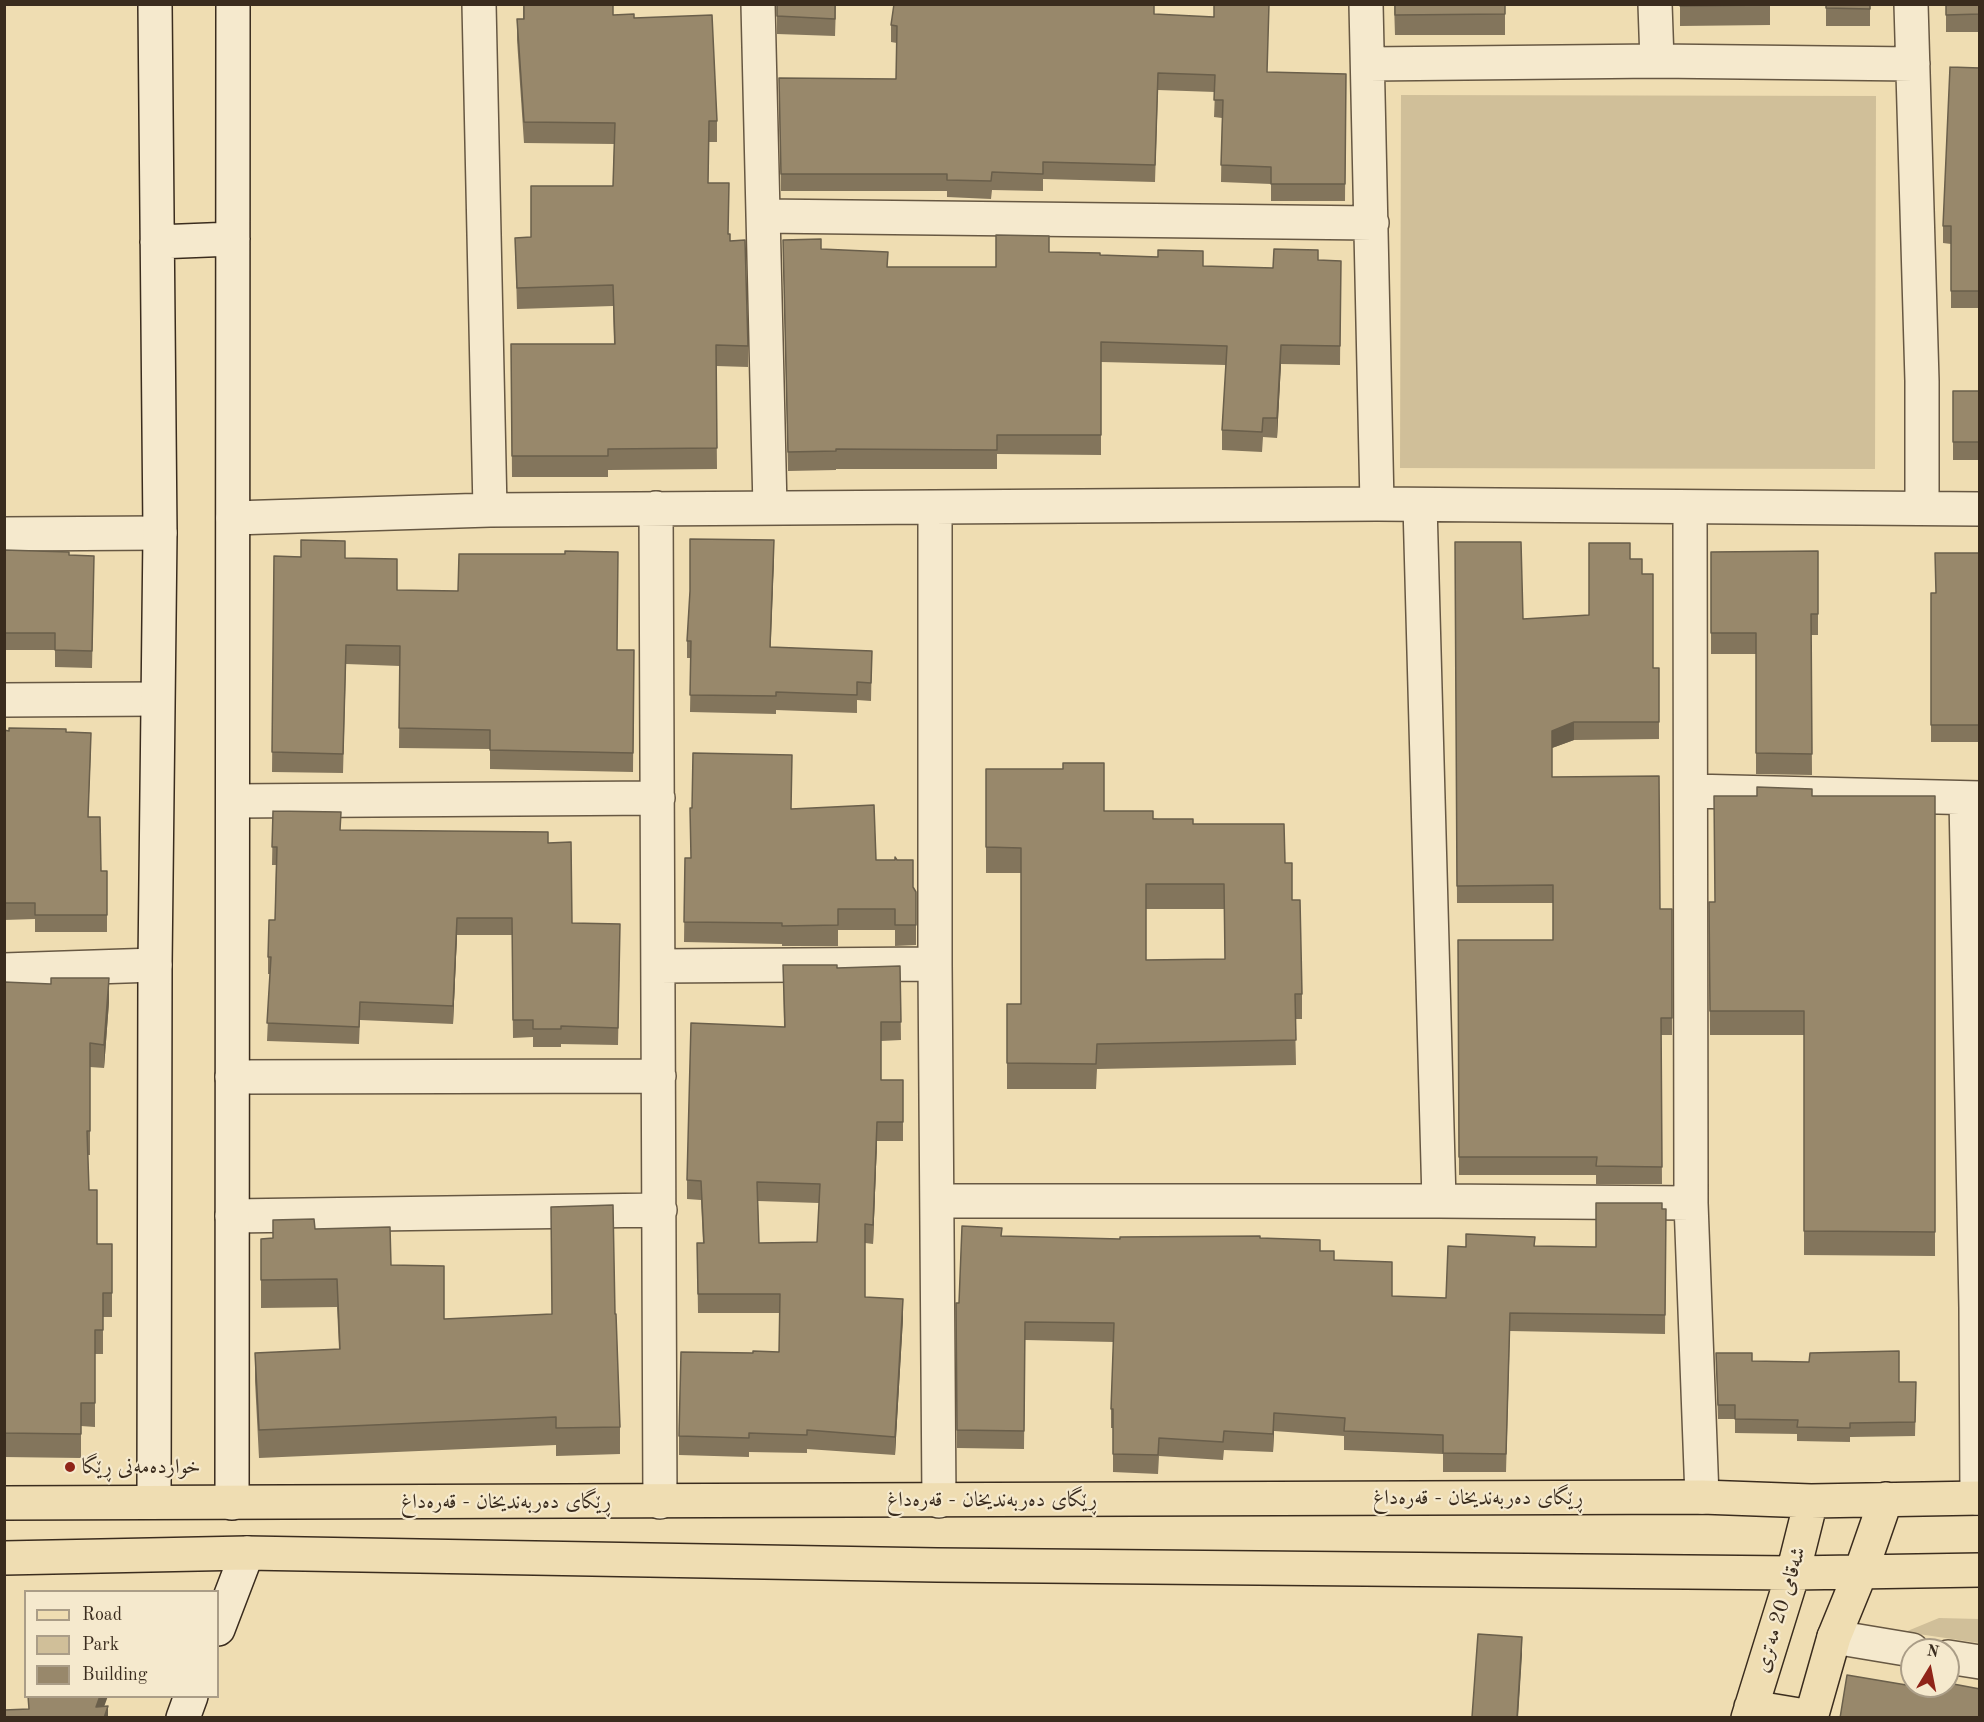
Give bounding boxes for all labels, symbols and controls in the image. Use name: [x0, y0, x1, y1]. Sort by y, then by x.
place label: خواردەمەنی ڕێگا: [82, 1454, 201, 1480]
marker: خواردەمەنی ڕێگا: [63, 1460, 77, 1474]
street label: ڕێگای دەربەندیخان - قەرەداغ: [1373, 1485, 1583, 1511]
street label: ڕێگای دەربەندیخان - قەرەداغ: [887, 1487, 1097, 1513]
street label: ڕێگای دەربەندیخان - قەرەداغ: [401, 1489, 611, 1515]
street label: شەقامی 20 مەتری: [1750, 1544, 1812, 1676]
legend: [24, 1590, 219, 1698]
text: Road: [82, 1606, 122, 1624]
text: Park: [82, 1636, 119, 1654]
north arrow: [1900, 1638, 1960, 1698]
text: N: [1925, 1643, 1940, 1661]
text: Building: [82, 1666, 147, 1684]

